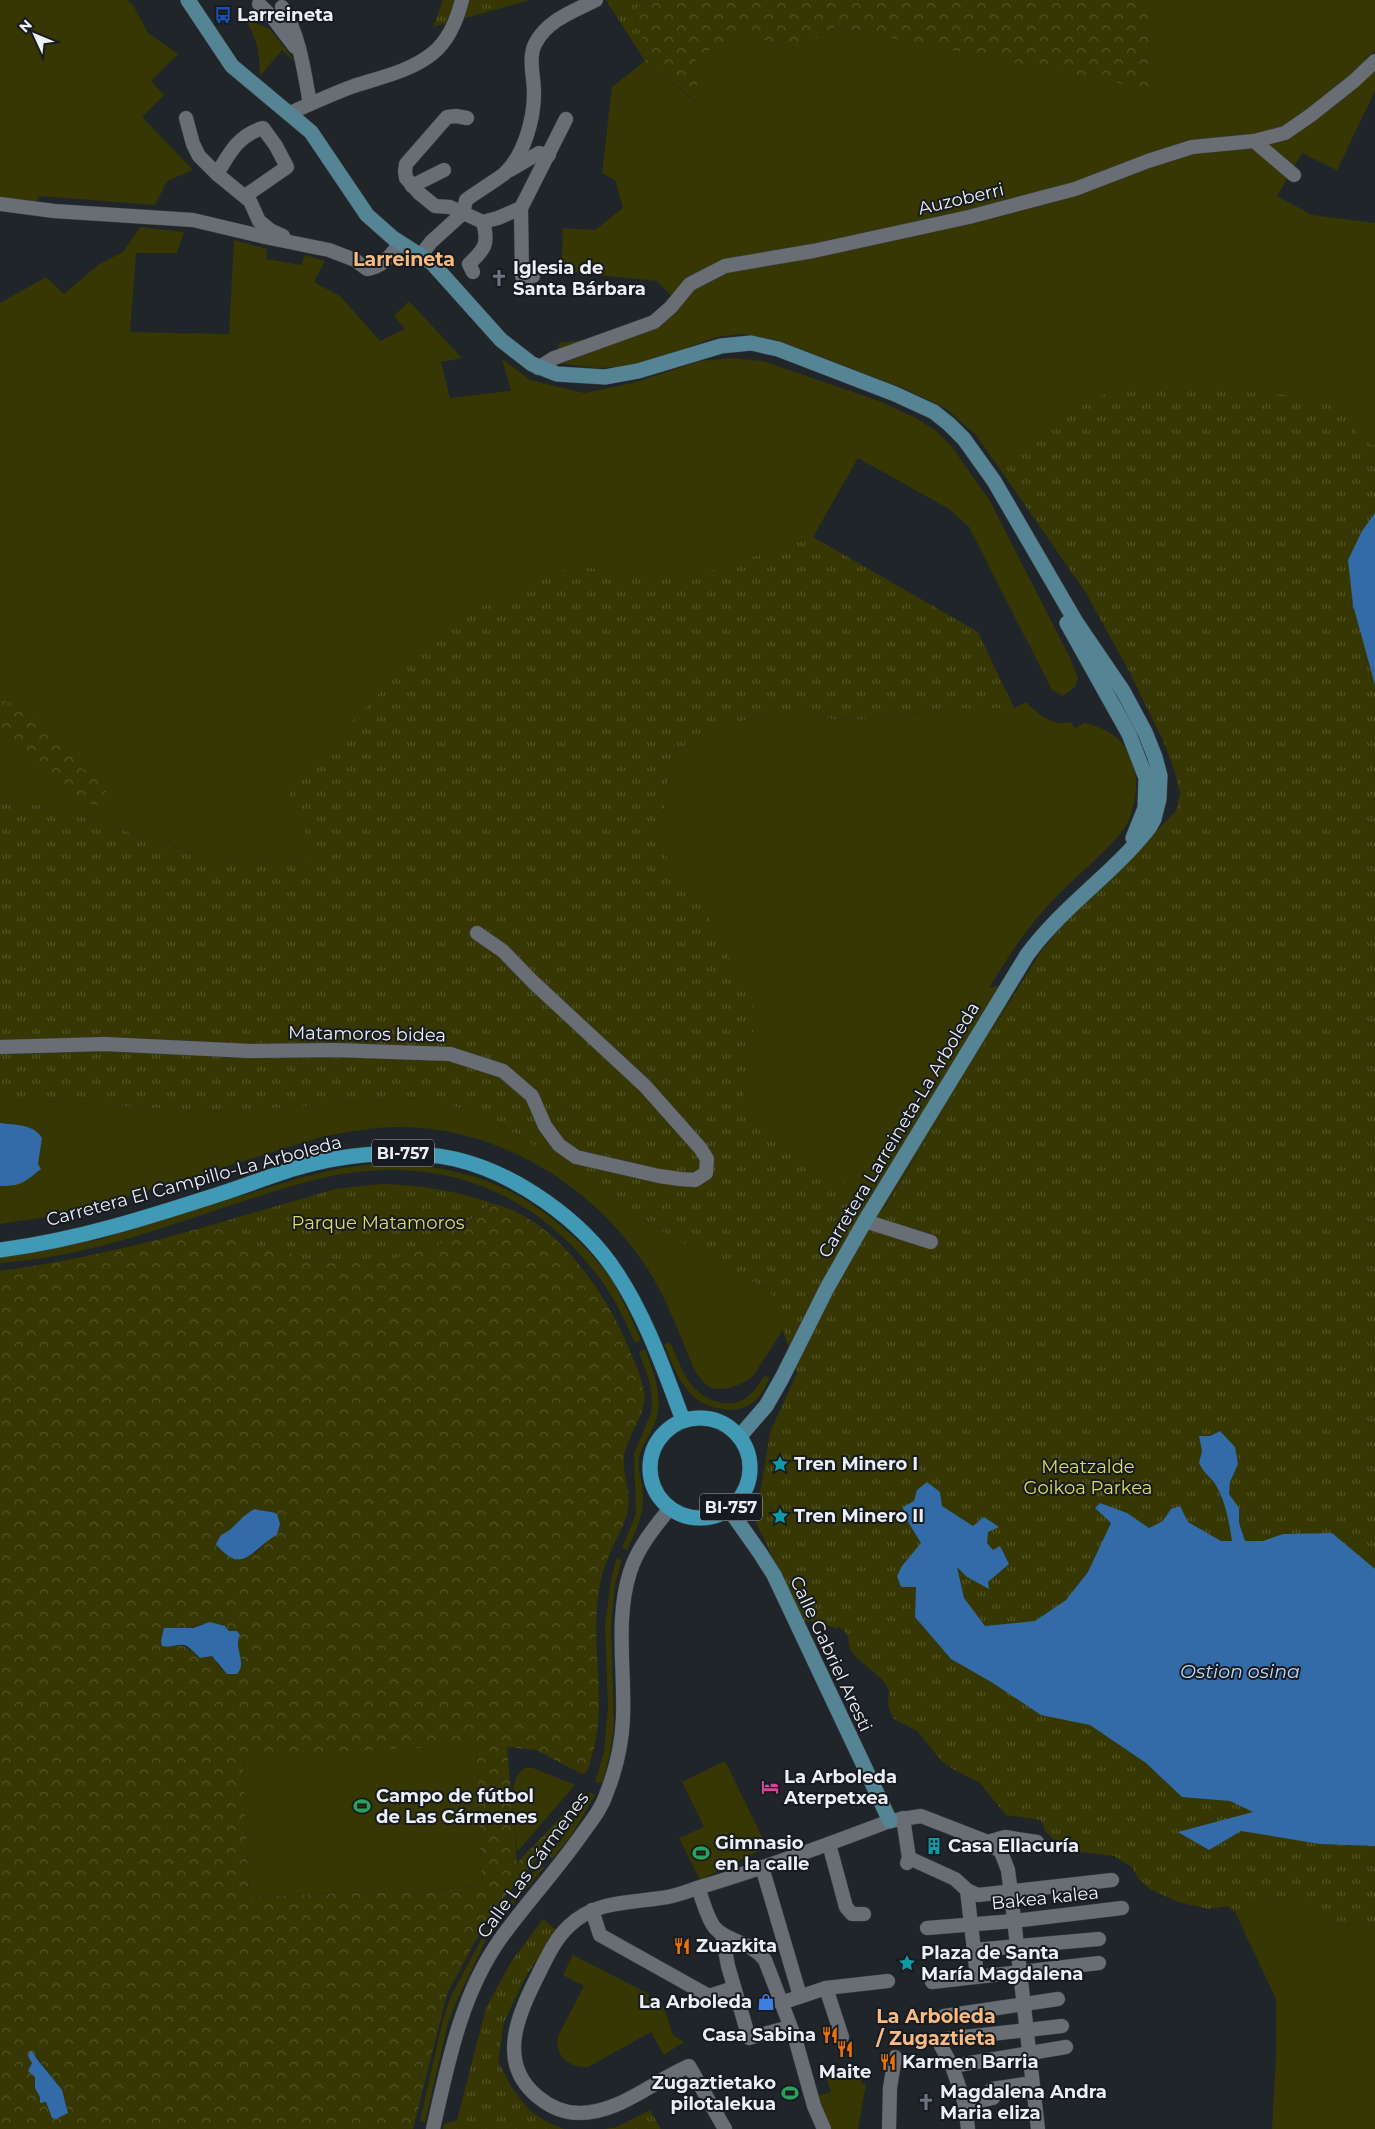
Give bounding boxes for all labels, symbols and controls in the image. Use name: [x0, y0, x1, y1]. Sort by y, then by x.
place label: Larreineta: [237, 4, 334, 26]
bus stop icon: Larreineta: [213, 5, 233, 25]
north arrow: [10, 10, 60, 60]
text: N: [15, 16, 36, 36]
street label: Auzoberri: [916, 178, 1006, 220]
district label: Larreineta: [353, 248, 455, 271]
place label: Iglesia de Santa Bárbara: [513, 257, 646, 300]
church icon: Iglesia de Santa Bárbara: [489, 268, 509, 288]
street label: Carretera Larreineta-La Arboleda: [814, 998, 984, 1262]
street label: Matamoros bidea: [288, 1022, 446, 1046]
street label: Carretera El Campillo-La Arboleda: [44, 1131, 344, 1231]
road number: BI-757: [372, 1140, 434, 1166]
park label: Parque Matamoros: [292, 1212, 465, 1234]
place label: Tren Minero I: [794, 1453, 918, 1475]
place icon: Tren Minero I: [770, 1454, 790, 1474]
park label: Meatzalde Goikoa Parkea: [1024, 1456, 1152, 1499]
road number: BI-757: [700, 1494, 762, 1520]
place label: Tren Minero II: [794, 1505, 924, 1527]
place icon: Tren Minero II: [770, 1506, 790, 1526]
street label: Calle Gabriel Aresti: [785, 1573, 877, 1735]
water label: Ostion osina: [1180, 1660, 1300, 1683]
place label: La Arboleda Aterpetxea: [783, 1766, 897, 1809]
hotel icon: La Arboleda Aterpetxea: [760, 1777, 780, 1797]
place label: Campo de fútbol de Las Cármenes: [376, 1785, 538, 1828]
street label: Calle Las Cármenes: [473, 1787, 594, 1942]
sports icon: Campo de fútbol de Las Cármenes: [352, 1796, 372, 1816]
place label: Gimnasio en la calle: [715, 1832, 809, 1875]
place label: Casa Ellacuría: [948, 1835, 1079, 1857]
building icon: Casa Ellacuría: [924, 1836, 944, 1856]
sports icon: Gimnasio en la calle: [691, 1843, 711, 1863]
street label: Bakea kalea: [990, 1881, 1100, 1915]
place label: Zuazkita: [696, 1935, 777, 1957]
restaurant icon: Zuazkita: [672, 1936, 692, 1956]
place label: Plaza de Santa María Magdalena: [921, 1942, 1083, 1985]
place icon: Plaza de Santa María Magdalena: [897, 1953, 917, 1973]
place label: La Arboleda: [639, 1991, 752, 2013]
shop icon: La Arboleda: [756, 1992, 776, 2012]
district label: La Arboleda / Zugaztieta: [875, 2005, 996, 2050]
place label: Casa Sabina: [702, 2024, 816, 2046]
restaurant icon: Casa Sabina: [820, 2025, 840, 2045]
restaurant icon: Maite: [835, 2039, 855, 2059]
place label: Karmen Barria: [902, 2051, 1039, 2073]
restaurant icon: Karmen Barria: [878, 2052, 898, 2072]
place label: Maite: [819, 2061, 871, 2083]
place label: Zugaztietako pilotalekua: [652, 2072, 776, 2115]
place label: Magdalena Andra Maria eliza: [940, 2081, 1107, 2124]
sports icon: Zugaztietako pilotalekua: [780, 2083, 800, 2103]
church icon: Magdalena Andra Maria eliza: [916, 2092, 936, 2112]

